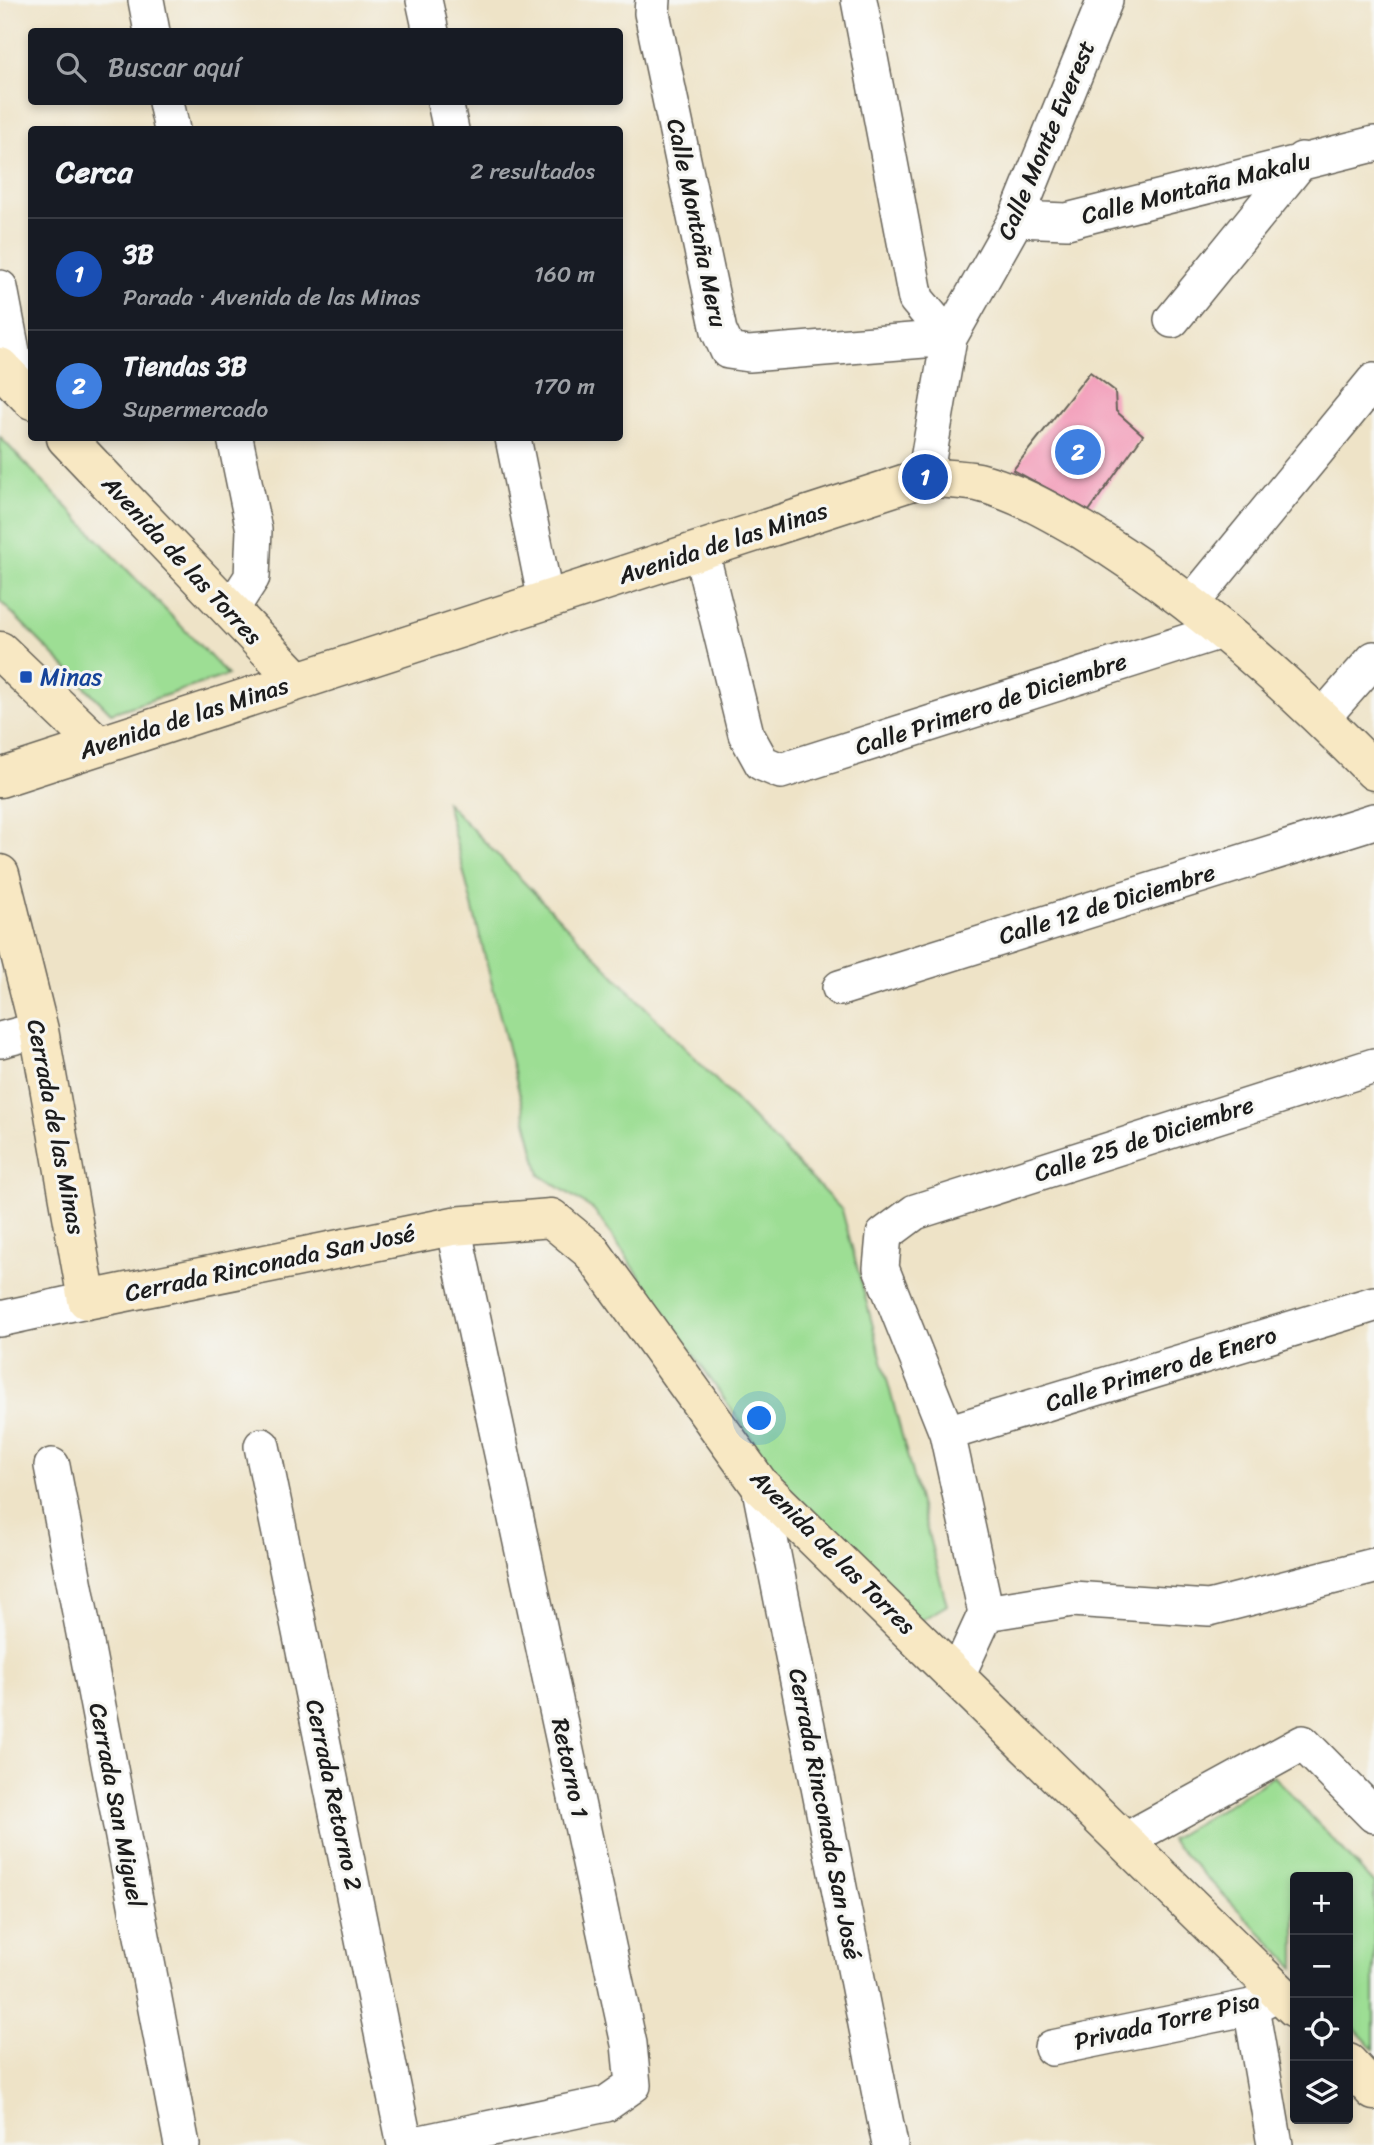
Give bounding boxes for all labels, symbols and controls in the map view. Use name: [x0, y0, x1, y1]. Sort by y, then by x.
search box: [28, 28, 623, 105]
street label: Calle Monte Everest: [985, 34, 1107, 246]
text: Buscar aquí: [108, 44, 241, 90]
icon: search: [52, 48, 90, 86]
street label: Calle Montaña Meru: [654, 115, 740, 331]
street label: Calle Montaña Makalu: [1077, 139, 1315, 237]
text: Cerca: [56, 145, 132, 199]
text: 2 resultados: [470, 151, 595, 192]
text: 3B: [123, 231, 154, 277]
text: 1: [74, 254, 84, 295]
text: 160 m: [534, 254, 595, 295]
text: Parada · Avenida de las Minas: [123, 277, 420, 318]
text: Tiendas 3B: [123, 343, 247, 389]
text: 2: [72, 366, 86, 407]
text: 170 m: [534, 366, 595, 407]
text: Supermercado: [123, 389, 268, 430]
pin: 2: [1055, 426, 1101, 478]
pin: 1: [902, 451, 948, 503]
street label: Avenida de las Torres: [91, 464, 273, 655]
street label: Avenida de las Minas: [612, 489, 833, 597]
street label: Calle Primero de Diciembre: [850, 640, 1132, 768]
place label: Minas: [40, 656, 102, 698]
street label: Avenida de las Minas: [73, 664, 294, 772]
marker: Minas: [18, 669, 34, 685]
street label: Calle 12 de Diciembre: [993, 851, 1221, 957]
street label: Cerrada de las Minas: [15, 1016, 97, 1238]
street label: Calle 25 de Diciembre: [1029, 1084, 1259, 1194]
street label: Cerrada Rinconada San José: [121, 1212, 419, 1314]
street label: Calle Primero de Enero: [1040, 1314, 1282, 1424]
your location: [742, 1401, 776, 1435]
street label: Avenida de las Torres: [739, 1458, 926, 1645]
street label: Cerrada Rinconada San José: [776, 1665, 874, 1963]
street label: Cerrada Retorno 2: [293, 1696, 375, 1895]
street label: Cerrada San Miguel: [77, 1699, 158, 1912]
street label: Retorno 1: [539, 1714, 601, 1822]
map controls: [1290, 1872, 1353, 2124]
button: +: [1290, 1872, 1353, 1935]
button: −: [1290, 1935, 1353, 1998]
street label: Privada Torre Pisa: [1070, 1979, 1264, 2063]
button: locate: [1290, 1998, 1353, 2061]
button: layers: [1290, 2061, 1353, 2124]

